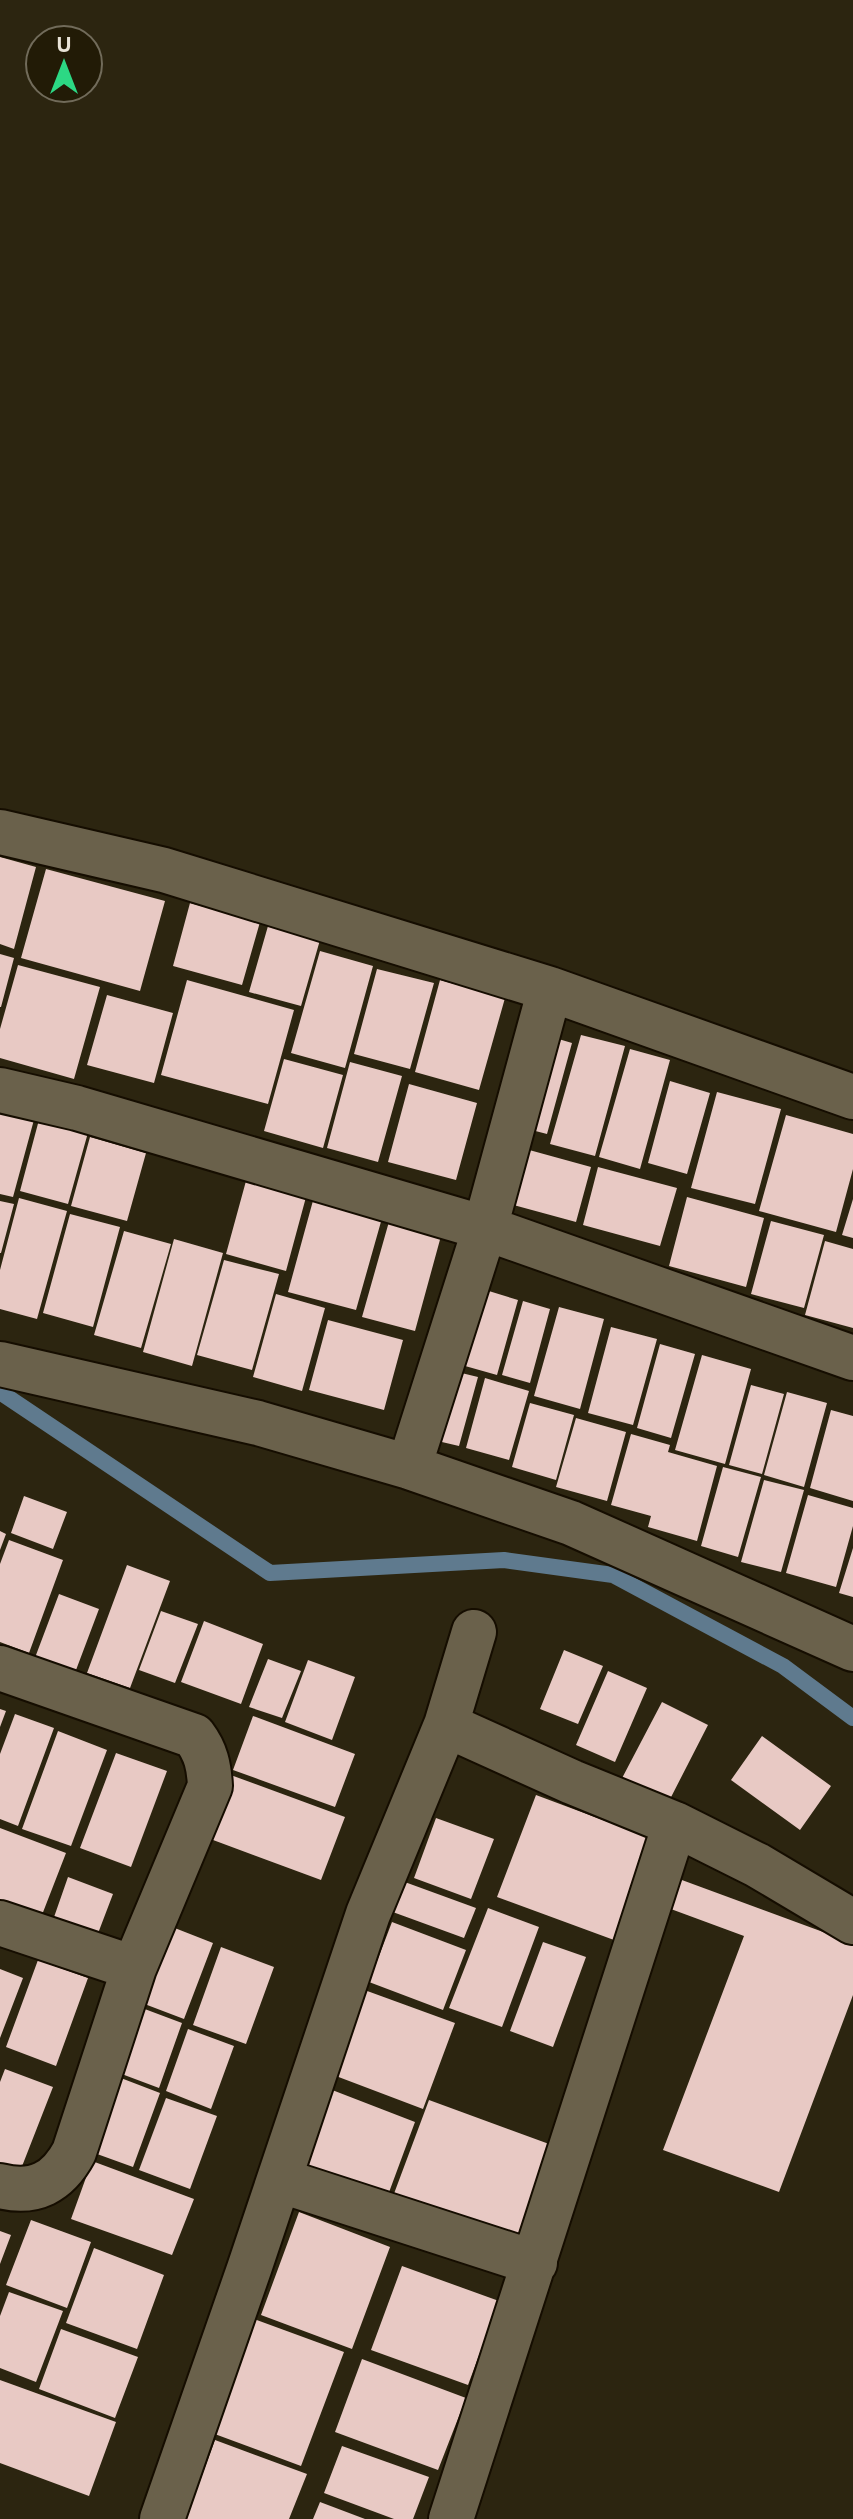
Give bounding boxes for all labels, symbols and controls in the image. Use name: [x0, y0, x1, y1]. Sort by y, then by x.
north arrow: [24, 24, 104, 104]
text: U: [56, 31, 72, 56]

